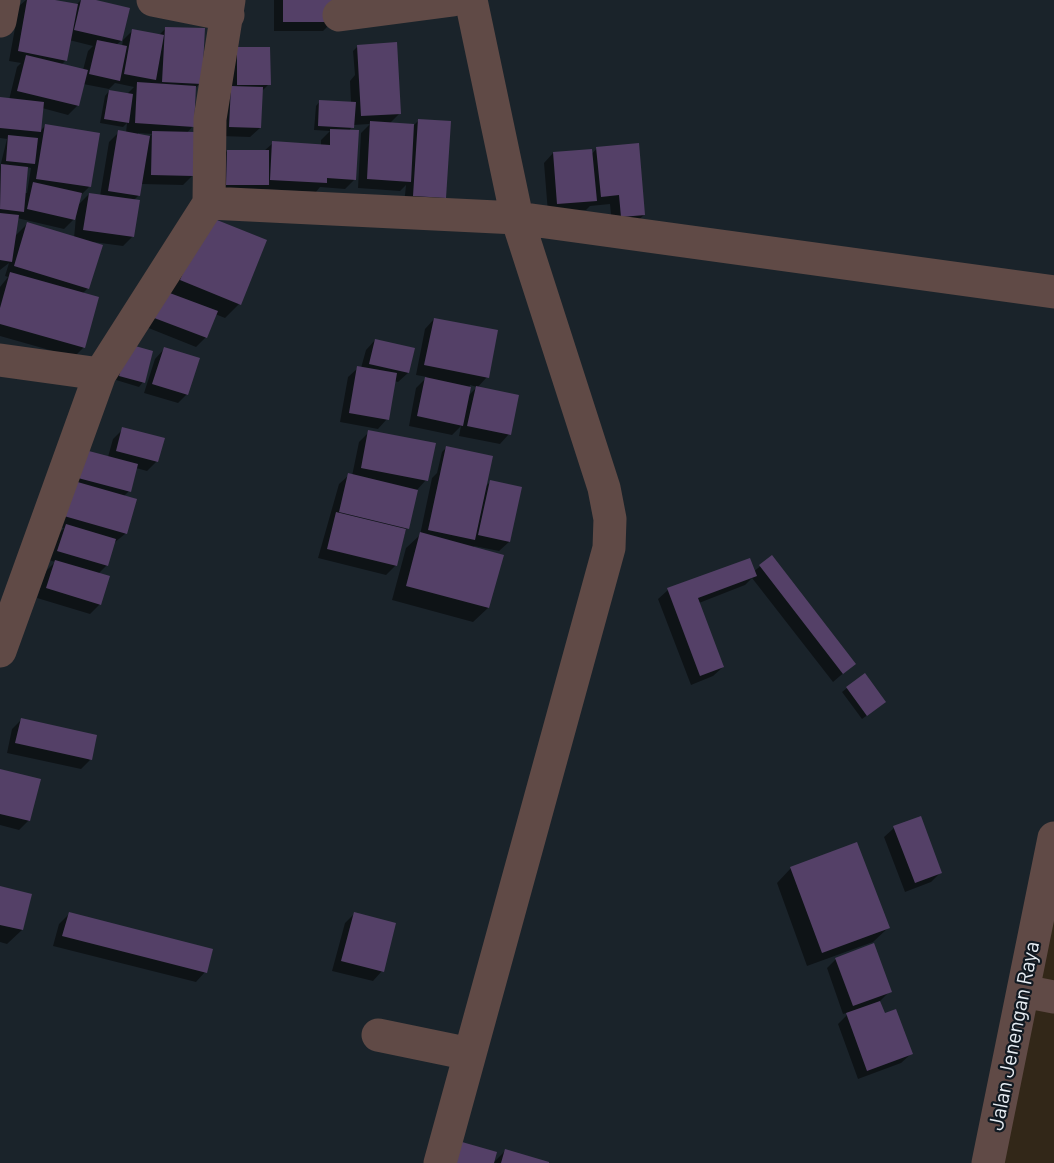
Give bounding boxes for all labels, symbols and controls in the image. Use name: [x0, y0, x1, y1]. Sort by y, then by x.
street label: Jalan Jenengan Raya: [983, 939, 1045, 1133]

